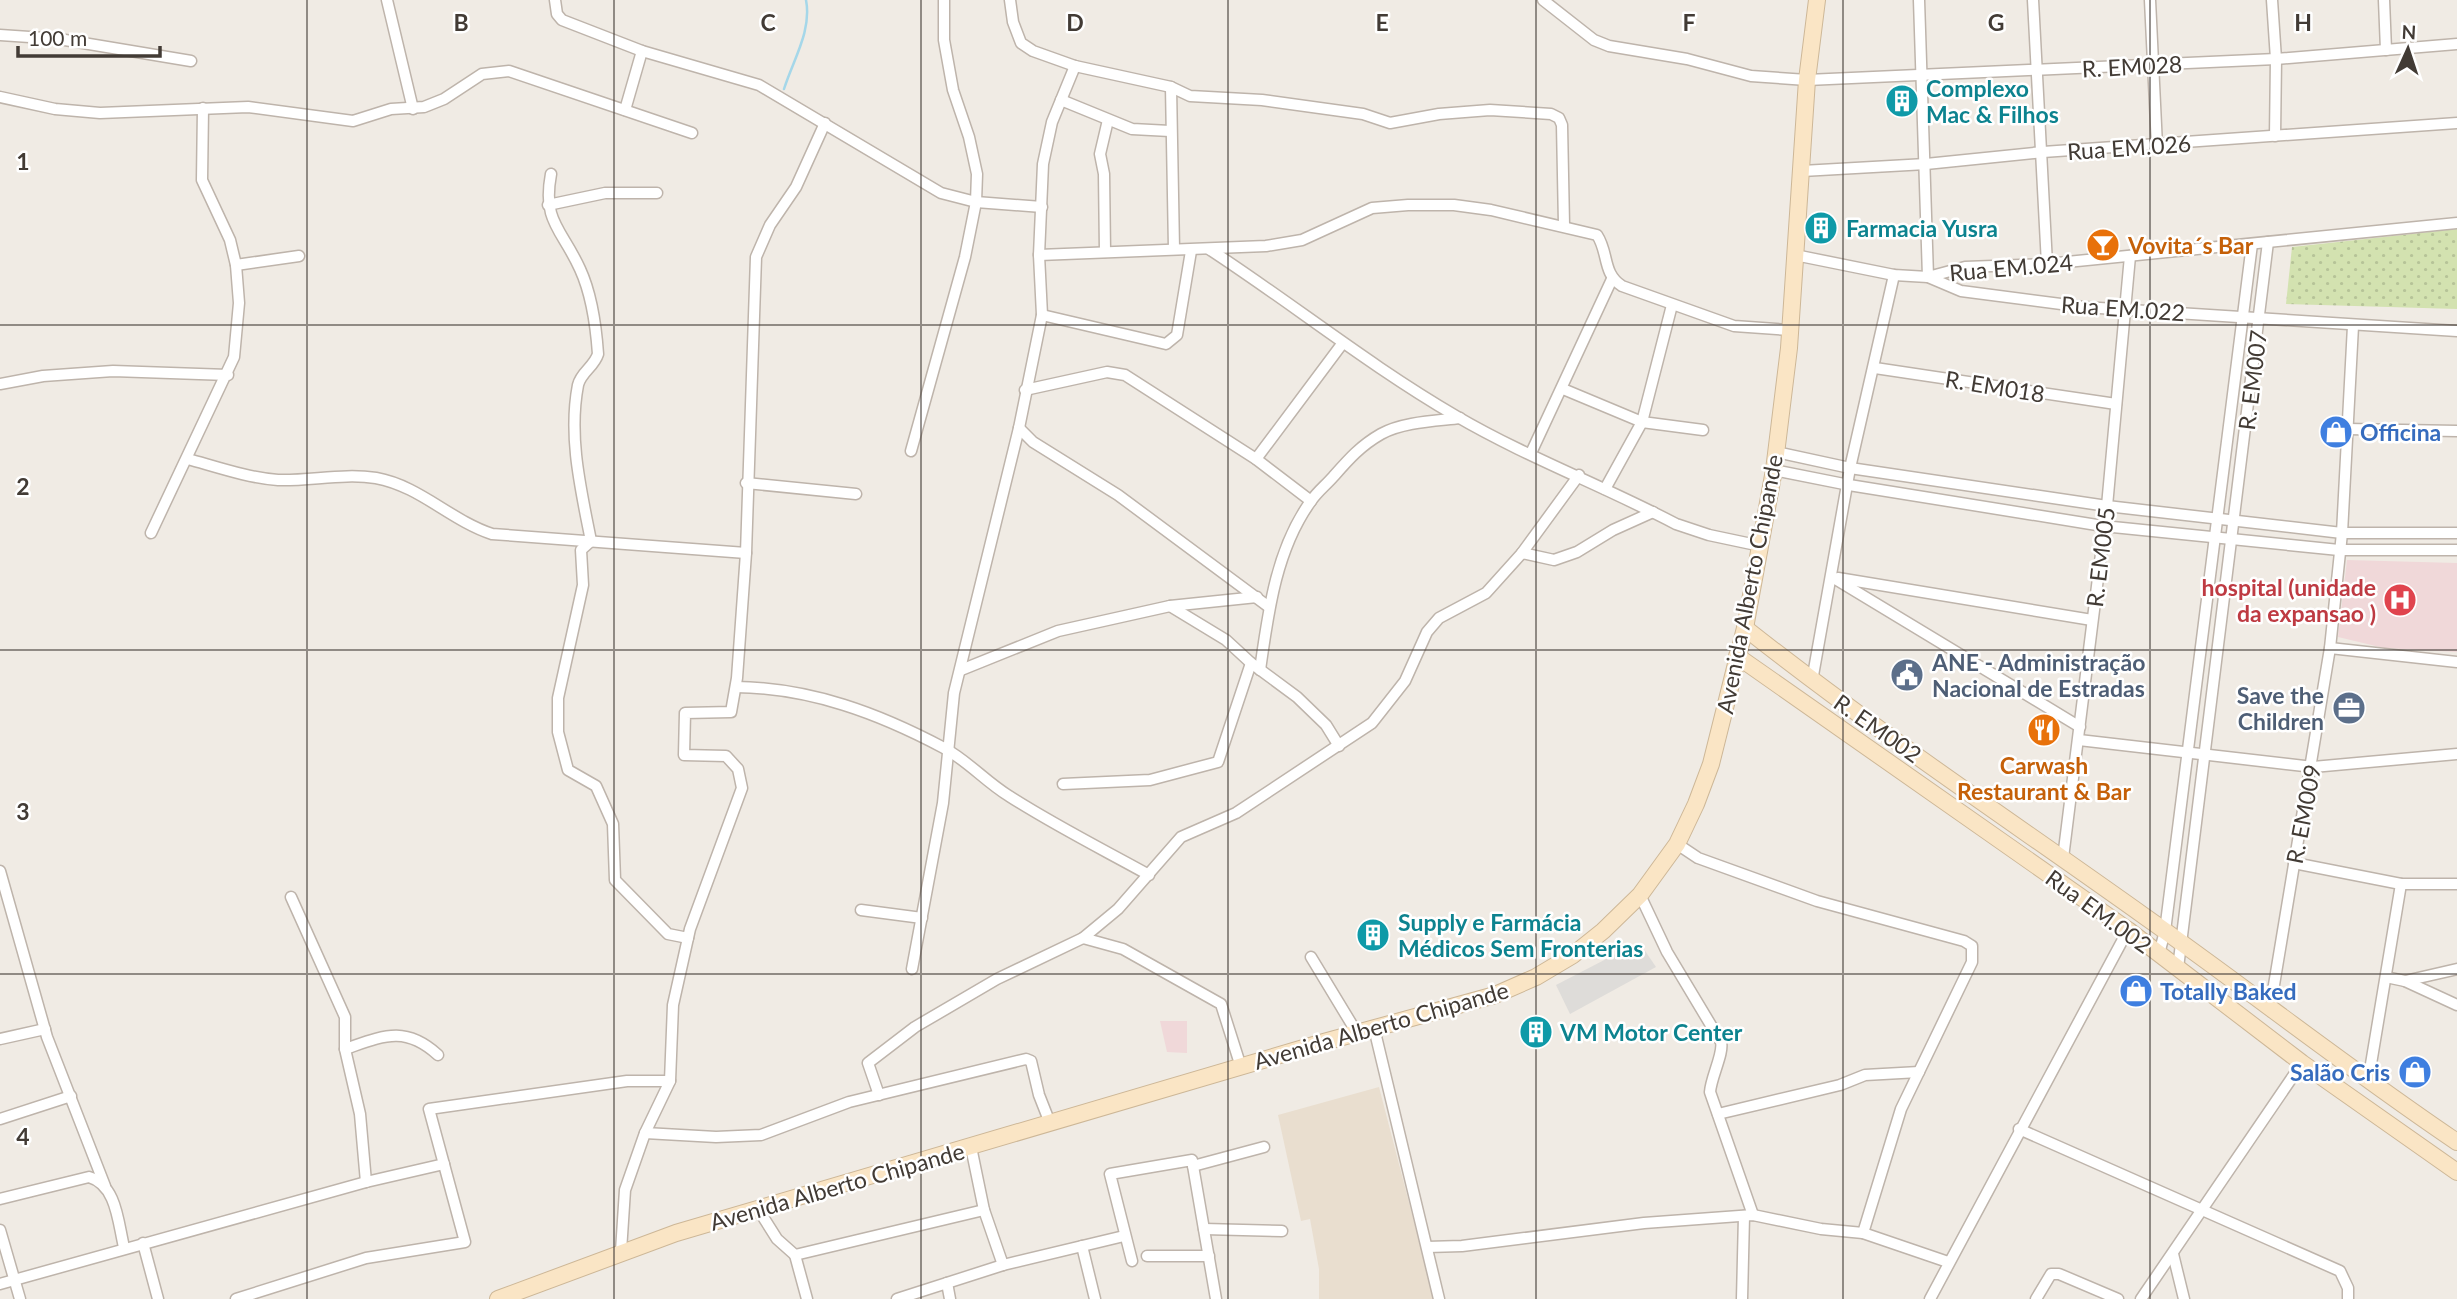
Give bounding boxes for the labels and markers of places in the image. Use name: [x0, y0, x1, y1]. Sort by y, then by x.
place label: Complexo Mac & Filhos: [1926, 74, 2059, 128]
building icon: Complexo Mac & Filhos: [1883, 82, 1921, 120]
building icon: Farmacia Yusra: [1802, 209, 1840, 247]
place label: Farmacia Yusra: [1846, 214, 1998, 242]
bar icon: Vovita´s Bar: [2084, 226, 2122, 264]
place label: Vovita´s Bar: [2127, 231, 2254, 259]
shop icon: Officina: [2317, 413, 2355, 451]
place label: Officina: [2360, 418, 2441, 446]
place label: hospital (unidade da expansao ): [2202, 573, 2376, 627]
hospital icon: hospital (unidade da expansao ): [2381, 581, 2419, 619]
place label: ANE - Administração Nacional de Estradas: [1931, 648, 2145, 702]
public building icon: ANE - Administração Nacional de Estradas: [1888, 656, 1926, 694]
place label: Save the Children: [2237, 681, 2324, 735]
office icon: Save the Children: [2330, 689, 2368, 727]
restaurant icon: Carwash Restaurant & Bar: [2025, 711, 2063, 749]
place label: Carwash Restaurant & Bar: [1957, 751, 2131, 805]
place label: Supply e Farmácia Médicos Sem Fronterias: [1398, 908, 1643, 962]
building icon: Supply e Farmácia Médicos Sem Fronterias: [1354, 916, 1392, 954]
shop icon: Totally Baked: [2117, 972, 2155, 1010]
place label: Totally Baked: [2160, 977, 2296, 1005]
building icon: VM Motor Center: [1517, 1013, 1555, 1051]
place label: VM Motor Center: [1559, 1018, 1743, 1046]
shop icon: Salão Cris: [2396, 1053, 2434, 1091]
place label: Salão Cris: [2290, 1058, 2390, 1086]

